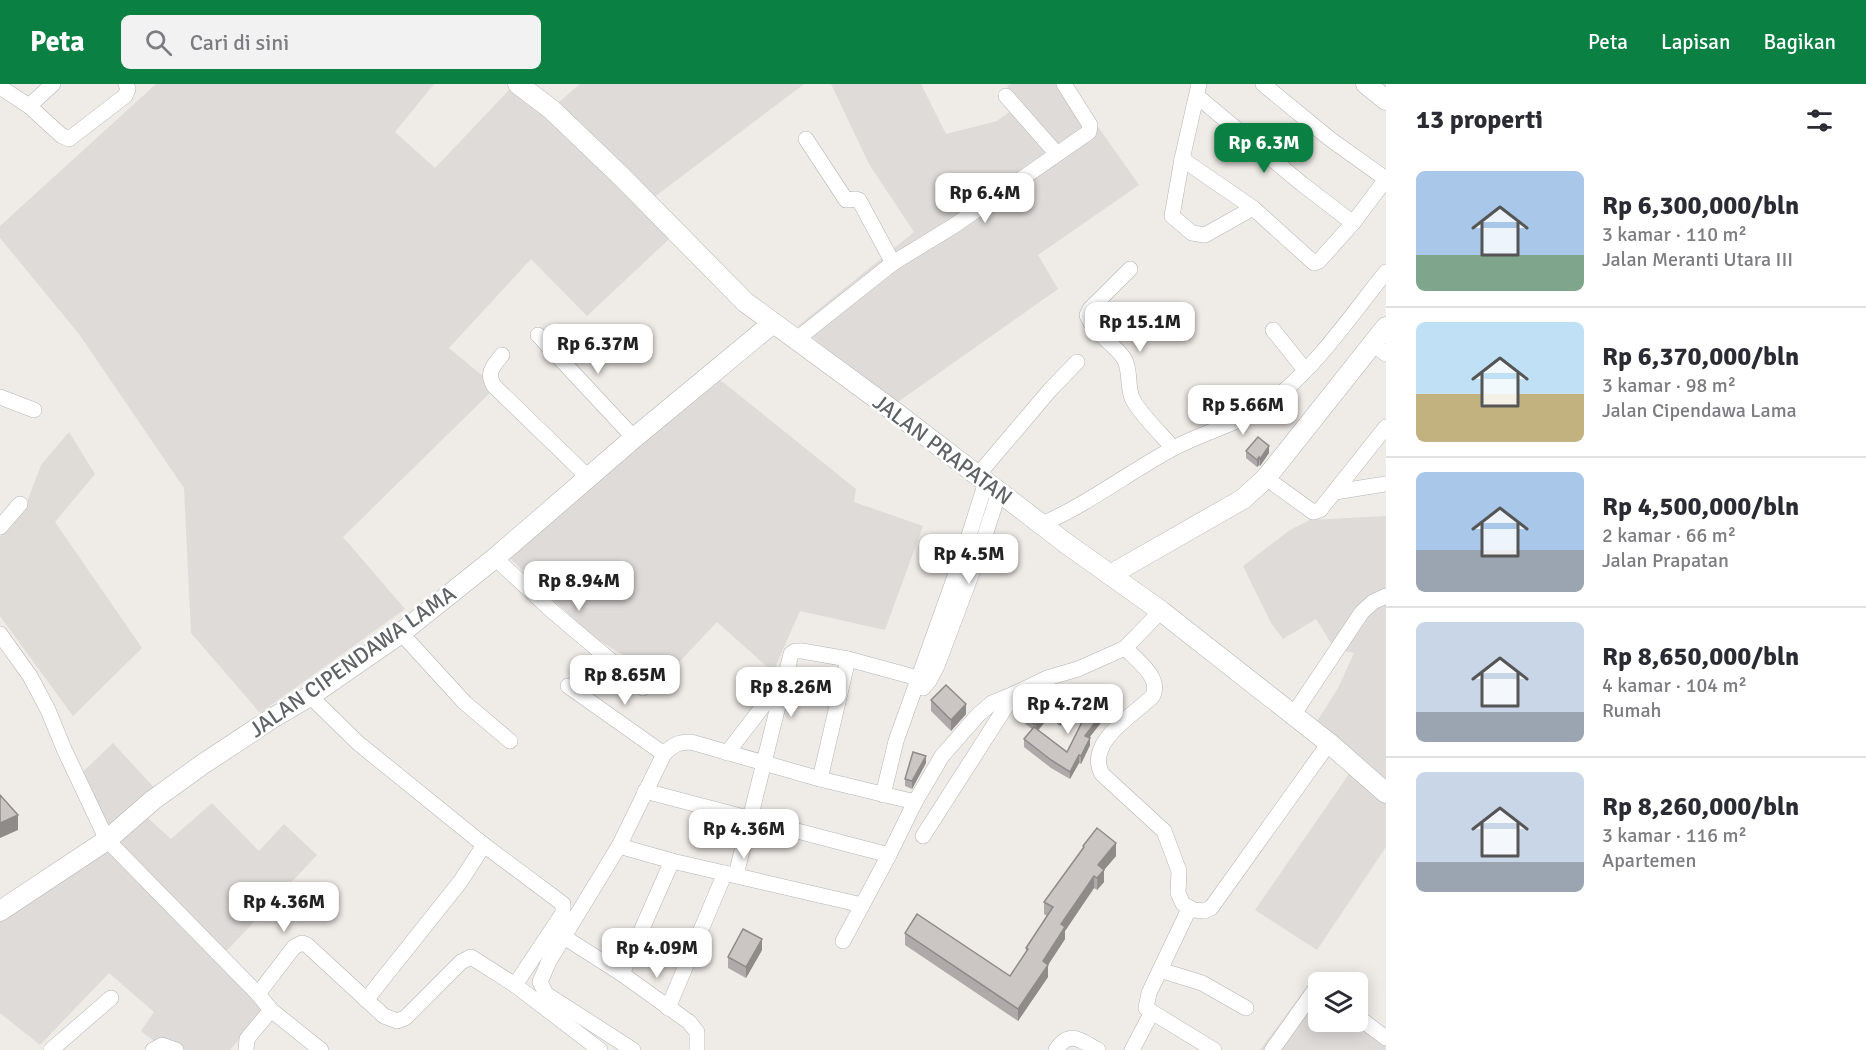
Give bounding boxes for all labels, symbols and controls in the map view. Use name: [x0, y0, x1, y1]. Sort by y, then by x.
search box: [121, 15, 541, 69]
text: Peta: [30, 25, 85, 59]
icon: search: [142, 26, 175, 59]
text: Cari di sini: [190, 29, 289, 56]
text: Peta: [1588, 29, 1628, 55]
text: Lapisan: [1661, 29, 1730, 55]
text: Bagikan: [1763, 29, 1836, 55]
text: 13 properti: [1416, 104, 1543, 136]
icon: filters: [1803, 104, 1836, 137]
pin: Rp 6.3M: [1209, 123, 1319, 174]
text: Rp 6.3M: [1228, 130, 1300, 155]
pin: Rp 6.4M: [930, 173, 1040, 224]
text: Rp 6.4M: [949, 180, 1021, 205]
text: Rp 6,300,000/bln: [1602, 190, 1799, 222]
icon: home: [1464, 195, 1536, 267]
text: 3 kamar · 110 m²: [1602, 222, 1747, 247]
text: Jalan Meranti Utara III: [1602, 247, 1793, 272]
pin: Rp 15.1M: [1078, 302, 1202, 353]
text: Rp 15.1M: [1099, 309, 1181, 334]
pin: Rp 6.37M: [536, 324, 660, 375]
text: Rp 6.37M: [557, 331, 639, 356]
text: Rp 6,370,000/bln: [1602, 341, 1799, 373]
icon: home: [1464, 346, 1536, 418]
text: 3 kamar · 98 m²: [1602, 373, 1736, 398]
pin: Rp 5.66M: [1181, 385, 1305, 436]
street label: JALAN PRAPATAN: [868, 388, 1018, 511]
text: Rp 5.66M: [1202, 392, 1284, 417]
text: Jalan Cipendawa Lama: [1602, 398, 1797, 423]
text: Rp 4,500,000/bln: [1602, 491, 1799, 523]
icon: home: [1464, 496, 1536, 568]
text: 2 kamar · 66 m²: [1602, 523, 1736, 548]
pin: Rp 4.5M: [914, 534, 1024, 585]
text: Rp 4.5M: [933, 541, 1005, 566]
text: Jalan Prapatan: [1602, 548, 1729, 573]
pin: Rp 8.94M: [517, 561, 641, 612]
text: Rp 8.94M: [538, 568, 620, 593]
street label: JALAN CIPENDAWA LAMA: [244, 579, 461, 743]
text: Rp 8,650,000/bln: [1602, 641, 1799, 673]
icon: home: [1464, 646, 1536, 718]
pin: Rp 8.65M: [563, 655, 687, 706]
text: Rp 8.65M: [584, 662, 666, 687]
pin: Rp 8.26M: [729, 667, 853, 718]
text: 4 kamar · 104 m²: [1602, 673, 1747, 698]
text: Rp 8.26M: [750, 674, 832, 699]
pin: Rp 4.72M: [1006, 684, 1130, 735]
text: Rp 4.72M: [1027, 691, 1109, 716]
text: Rumah: [1602, 698, 1662, 723]
text: Rp 8,260,000/bln: [1602, 791, 1799, 823]
icon: home: [1464, 796, 1536, 868]
pin: Rp 4.36M: [682, 809, 806, 860]
text: Rp 4.36M: [703, 816, 785, 841]
text: 3 kamar · 116 m²: [1602, 823, 1747, 848]
text: Apartemen: [1602, 848, 1696, 873]
pin: Rp 4.36M: [222, 882, 346, 933]
text: Rp 4.36M: [243, 889, 325, 914]
pin: Rp 4.09M: [595, 928, 719, 979]
text: Rp 4.09M: [616, 935, 698, 960]
map controls: [1308, 972, 1368, 1032]
button: layers: [1308, 972, 1368, 1032]

